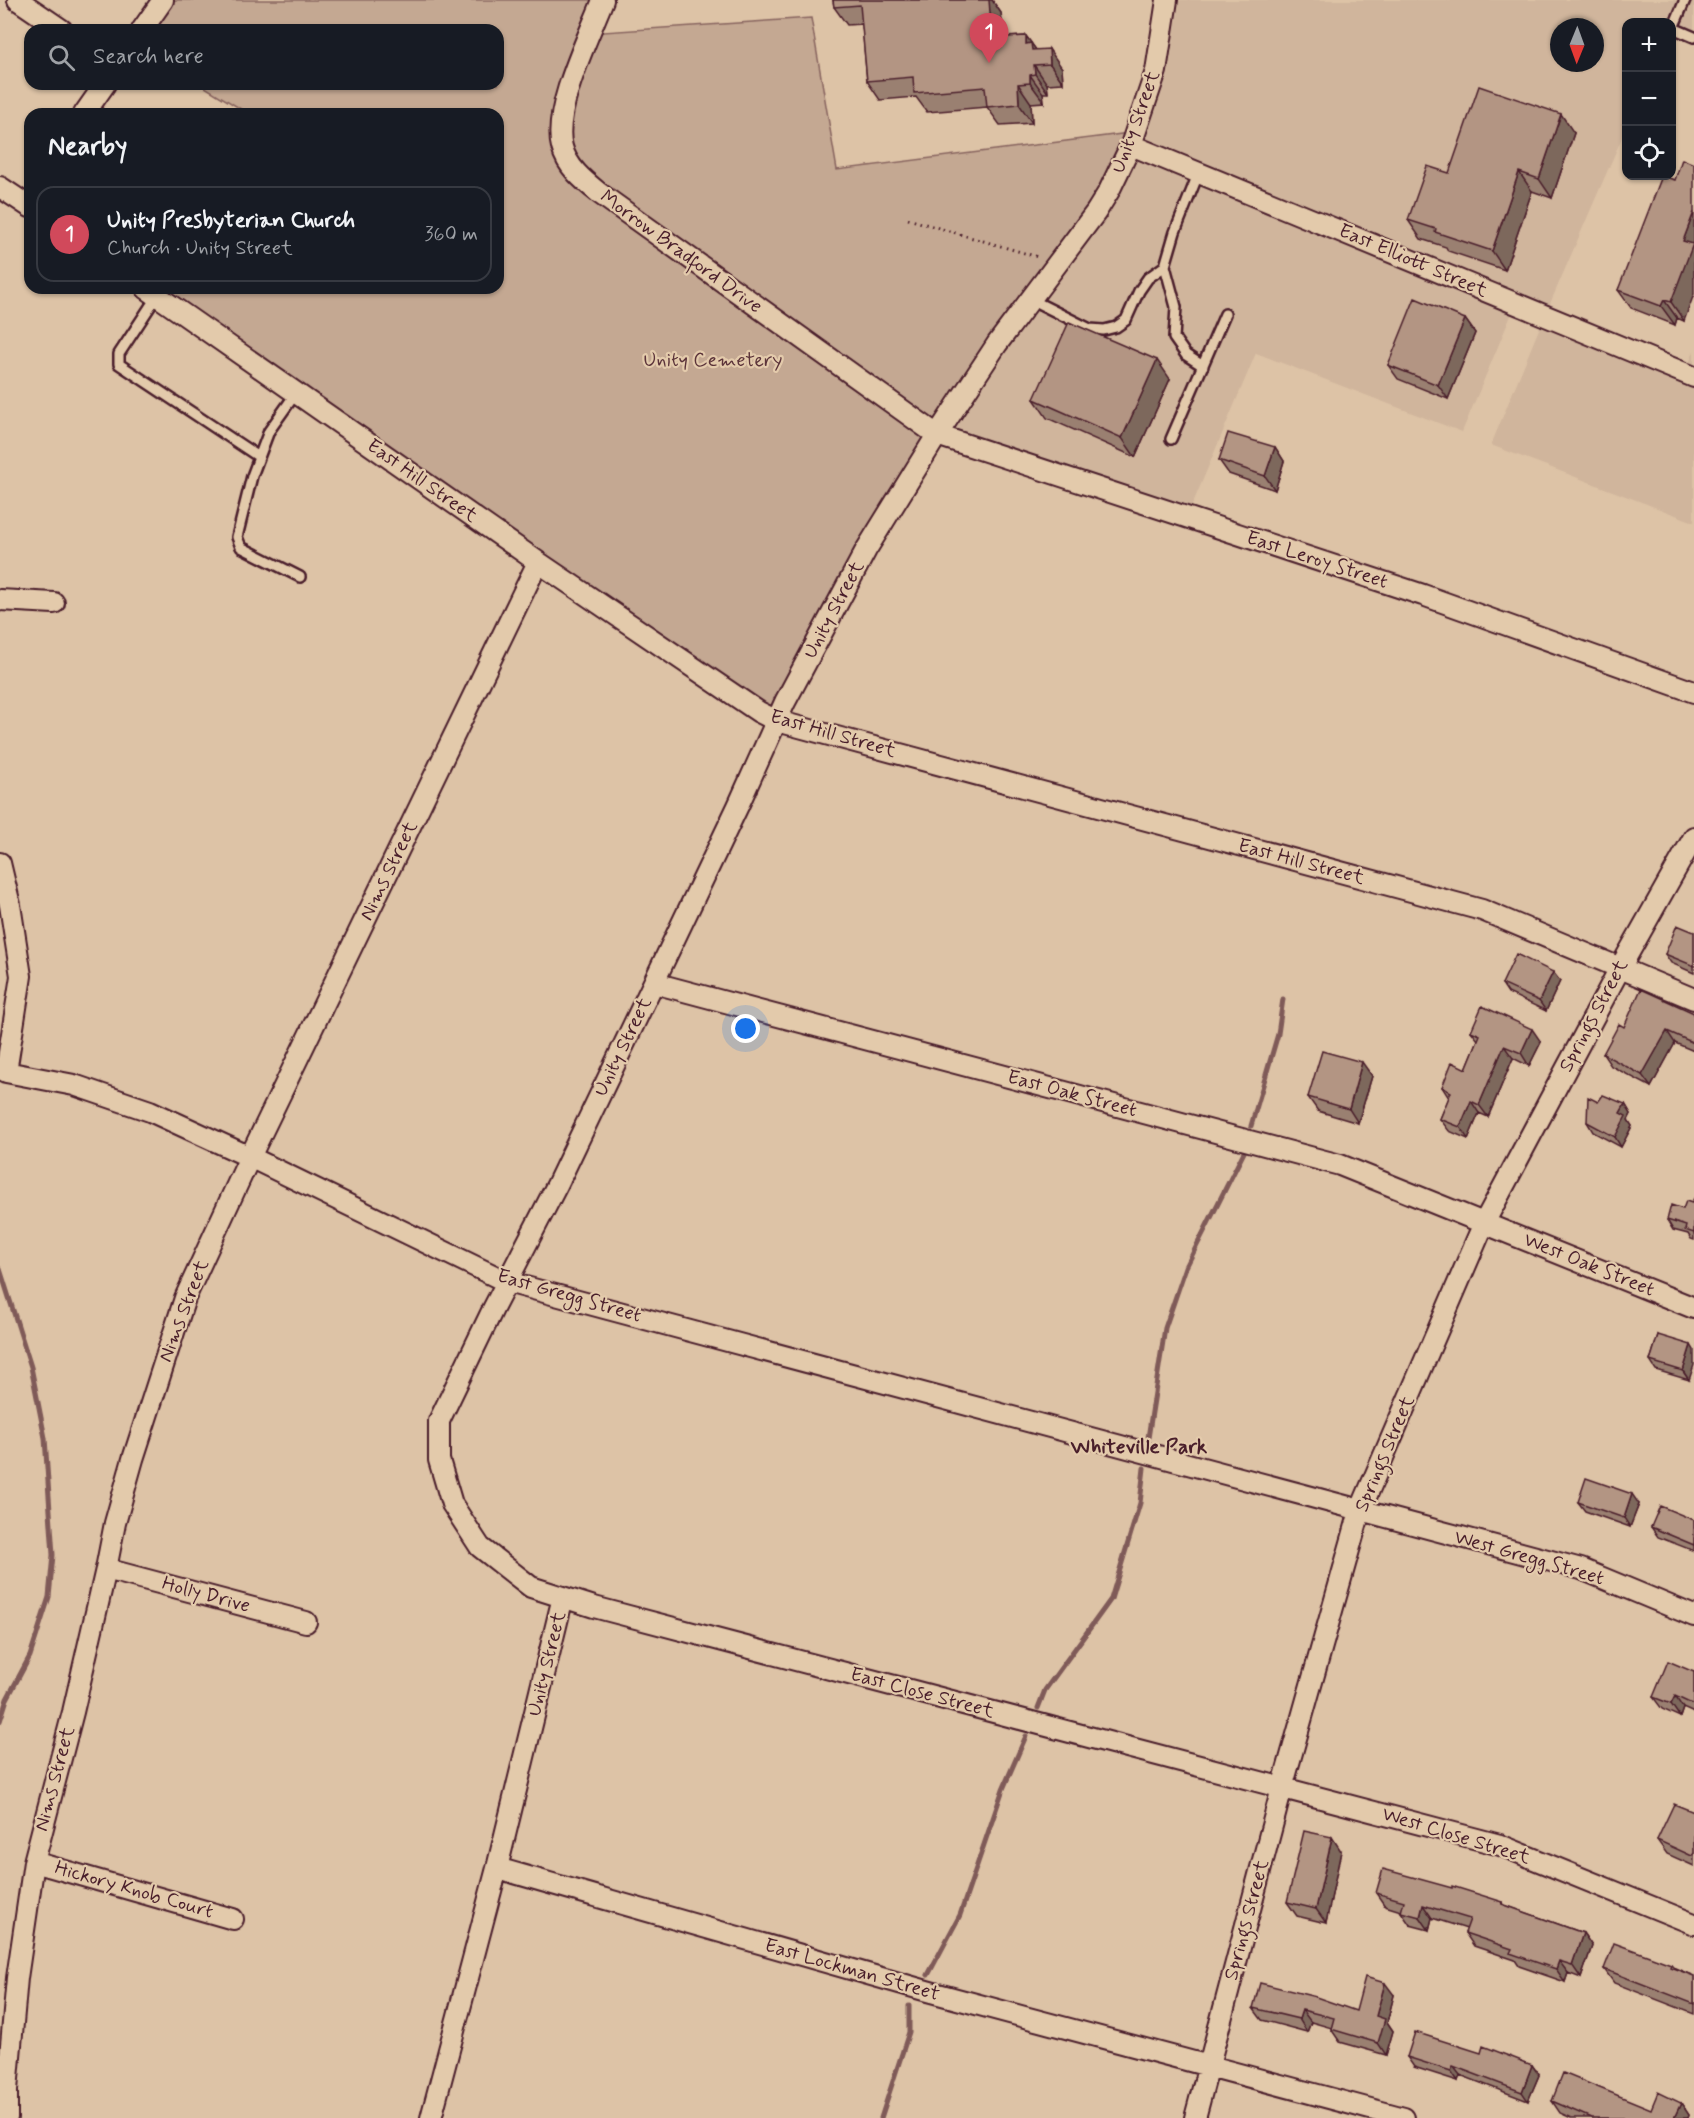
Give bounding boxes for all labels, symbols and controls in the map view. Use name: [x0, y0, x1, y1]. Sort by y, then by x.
pin: 1: [970, 14, 1008, 63]
north arrow: [1550, 18, 1604, 72]
map controls: [1622, 18, 1676, 180]
button: +: [1622, 18, 1676, 72]
search box: [24, 24, 504, 90]
icon: search: [45, 41, 78, 74]
text: Search here: [93, 43, 204, 71]
street label: Unity Street: [1105, 67, 1167, 177]
button: −: [1622, 72, 1676, 126]
button: locate: [1622, 126, 1676, 180]
text: Nearby: [48, 130, 127, 164]
street label: Morrow Bradford Drive: [593, 184, 768, 322]
text: Unity Presbyterian Church: [107, 207, 355, 235]
street label: East Elliott Street: [1334, 217, 1492, 305]
text: 1: [65, 221, 74, 248]
text: 360 m: [425, 221, 478, 248]
text: Church · Unity Street: [107, 235, 293, 262]
park label: Unity Cemetery: [643, 347, 783, 374]
street label: East Hill Street: [361, 433, 483, 529]
street label: East Leroy Street: [1243, 524, 1391, 596]
street label: Unity Street: [797, 556, 871, 664]
street label: East Hill Street: [767, 703, 899, 765]
street label: Nims Street: [353, 817, 425, 925]
street label: East Hill Street: [1235, 832, 1367, 892]
street label: Springs Street: [1553, 955, 1637, 1078]
street label: Unity Street: [587, 993, 659, 1101]
your location: [731, 1014, 760, 1043]
street label: East Oak Street: [1004, 1064, 1140, 1124]
street label: West Oak Street: [1520, 1226, 1658, 1304]
street label: Nims Street: [152, 1256, 216, 1366]
street label: East Gregg Street: [493, 1262, 644, 1330]
street label: Springs Street: [1348, 1392, 1424, 1517]
district label: Whiteville Park: [1070, 1433, 1208, 1461]
street label: West Gregg Street: [1451, 1524, 1607, 1593]
street label: Holly Drive: [159, 1570, 253, 1620]
street label: Unity Street: [521, 1609, 573, 1719]
street label: East Close Street: [847, 1661, 997, 1725]
street label: Nims Street: [28, 1723, 82, 1834]
street label: West Close Street: [1379, 1801, 1534, 1871]
street label: Hickory Knob Court: [51, 1854, 217, 1926]
street label: Springs Street: [1218, 1857, 1278, 1984]
street label: East Lockman Street: [761, 1932, 943, 2008]

